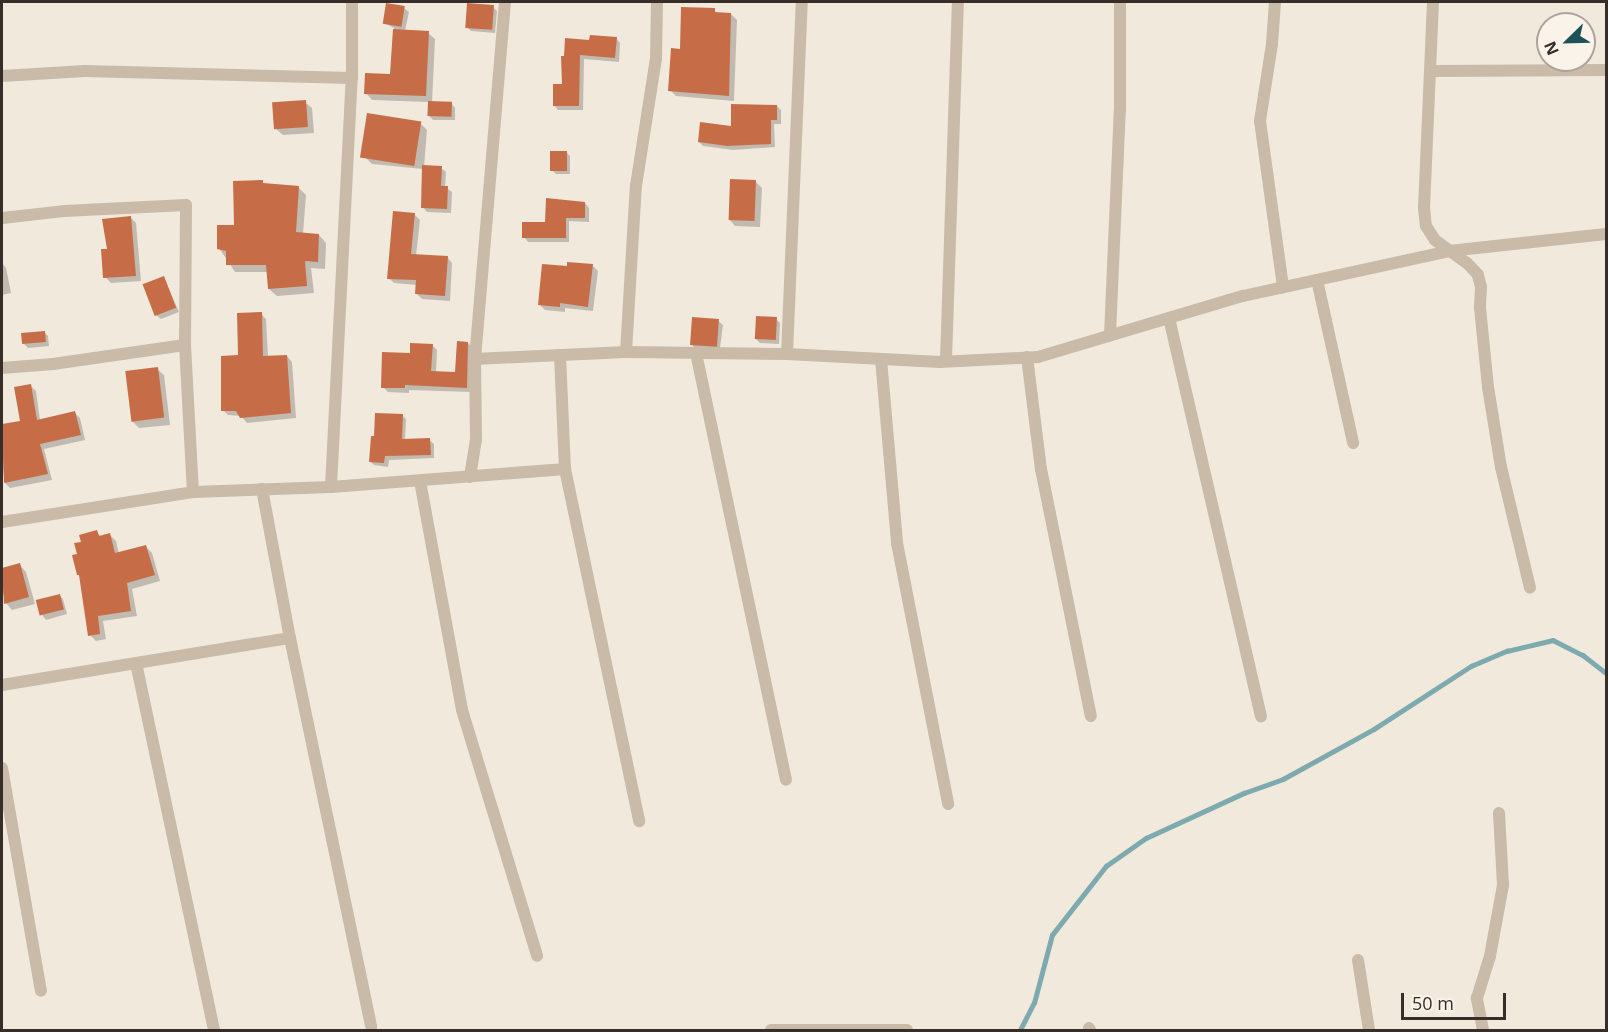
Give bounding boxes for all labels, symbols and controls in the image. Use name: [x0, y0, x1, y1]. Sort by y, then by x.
north arrow: [1536, 12, 1596, 72]
text: N: [1539, 38, 1564, 59]
scale bar: [1404, 981, 1509, 1019]
text: 50 m: [1412, 991, 1454, 1015]

